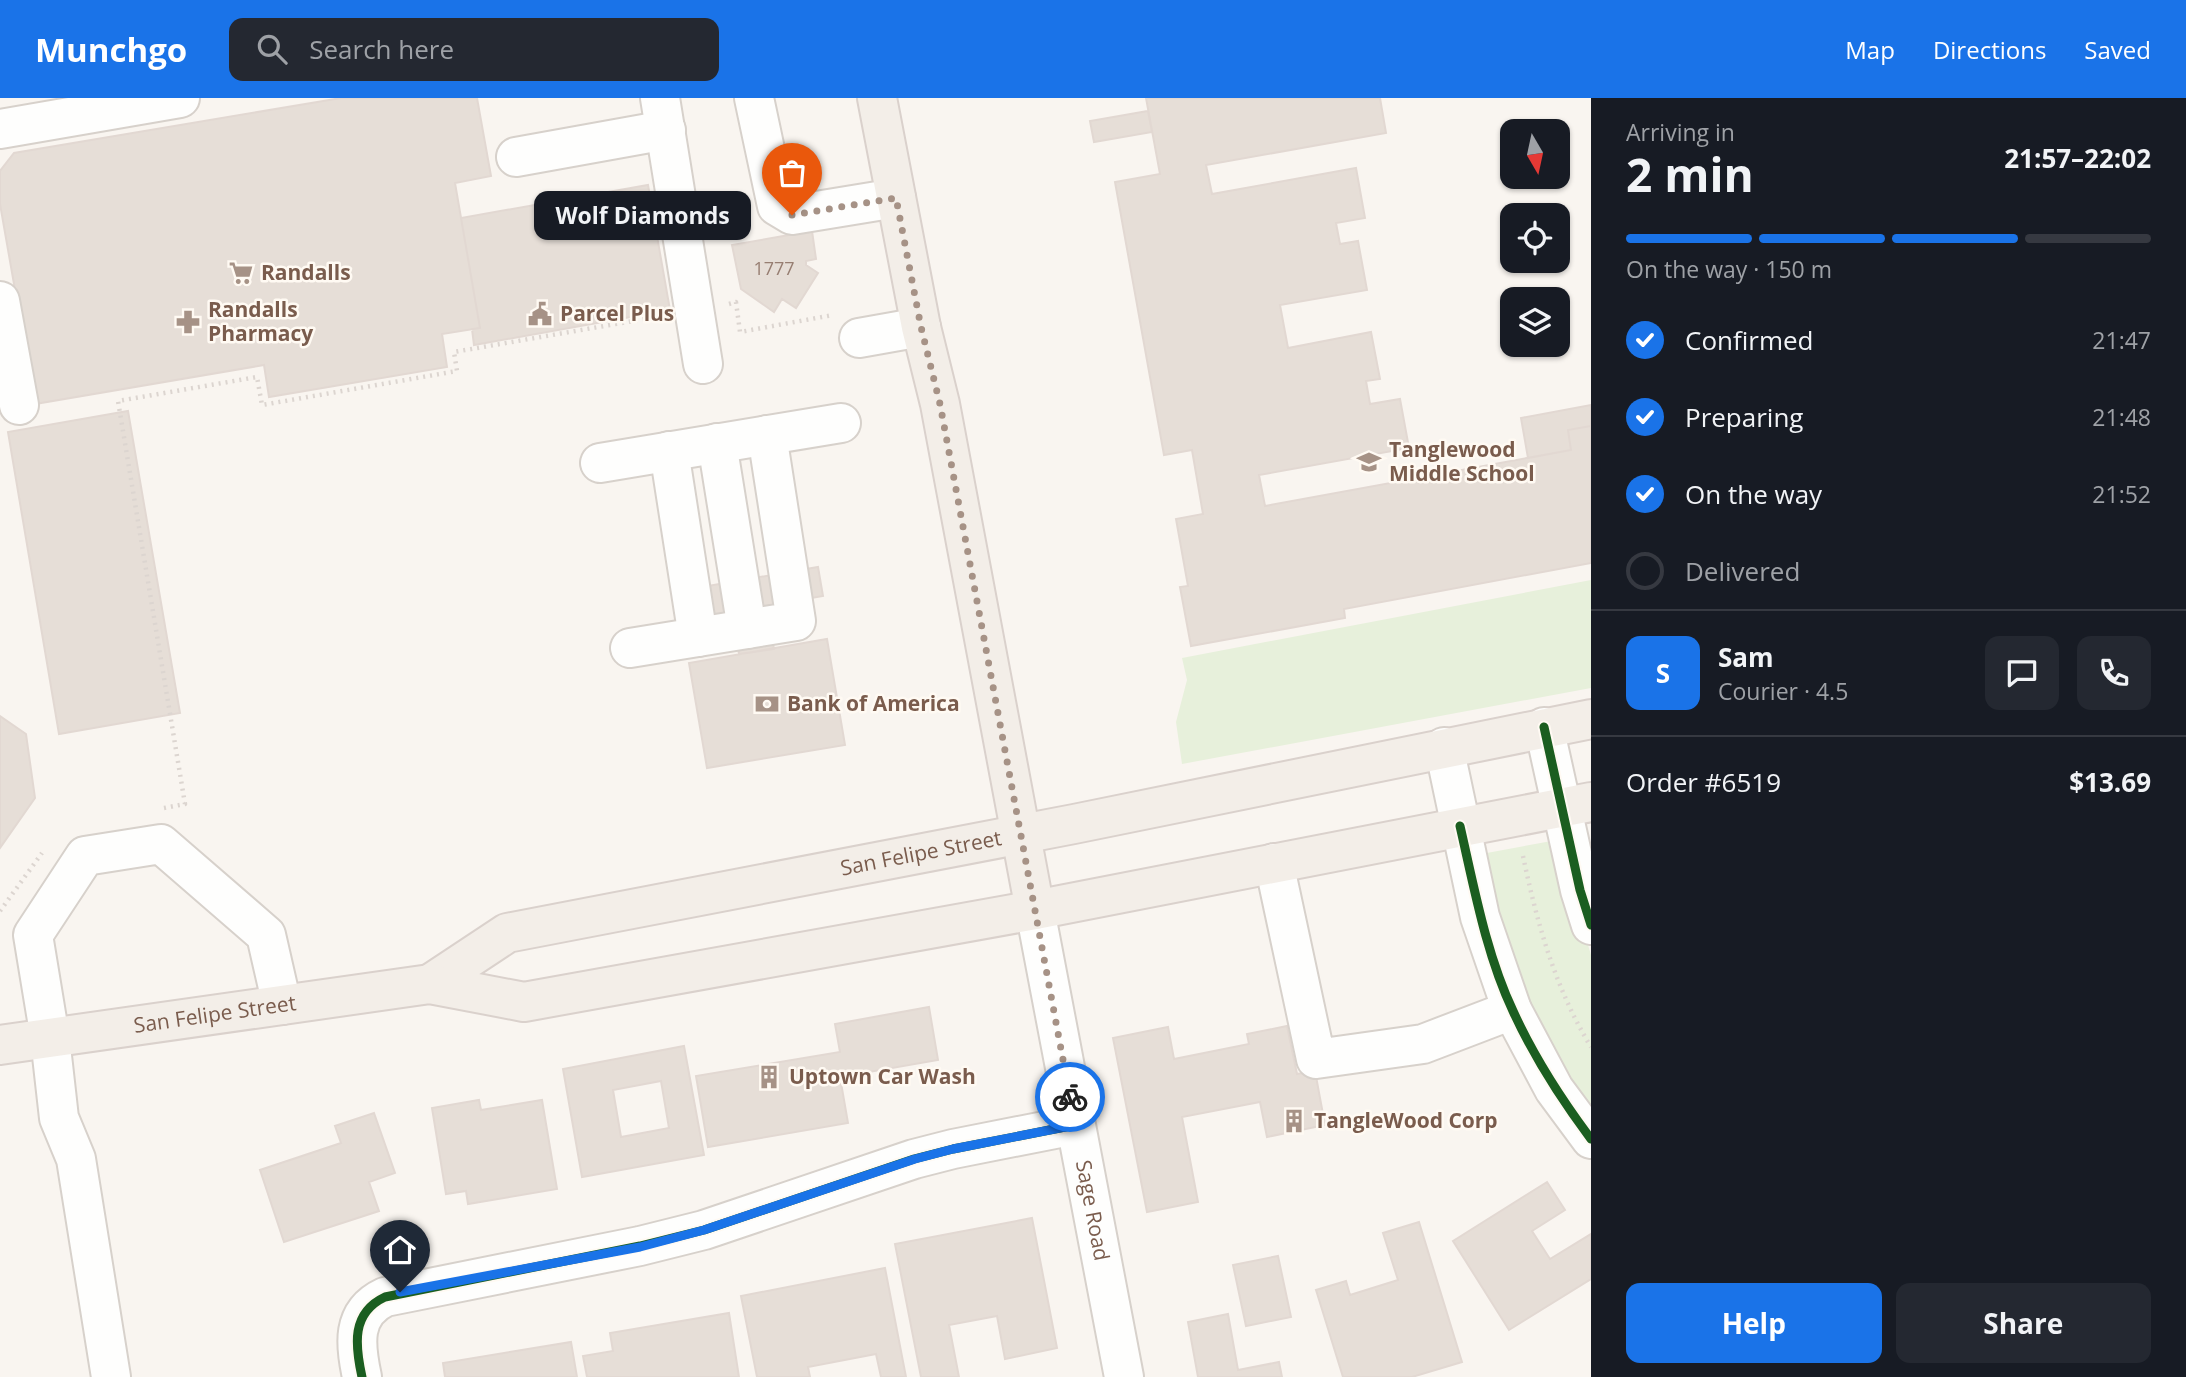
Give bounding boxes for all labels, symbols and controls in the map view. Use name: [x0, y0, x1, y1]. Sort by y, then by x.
search box: [229, 18, 719, 81]
text: Munchgo: [35, 27, 187, 72]
icon: search: [253, 30, 291, 68]
text: Search here: [309, 31, 454, 67]
text: Map: [1845, 33, 1895, 66]
text: Directions: [1933, 33, 2046, 66]
text: Saved: [2084, 33, 2151, 66]
text: Arriving in: [1626, 116, 1735, 148]
north arrow: [1500, 119, 1570, 189]
map controls: [1500, 119, 1570, 357]
text: 21:57–22:02: [2004, 140, 2151, 176]
pin: [762, 143, 822, 215]
text: 2 min: [1626, 143, 1754, 205]
icon: bag: [773, 154, 811, 192]
callout: Wolf Diamonds: [533, 190, 750, 240]
text: Wolf Diamonds: [555, 199, 730, 231]
button: locate: [1500, 203, 1570, 273]
text: On the way · 150 m: [1626, 253, 1832, 285]
house number: 1777: [753, 256, 795, 280]
place label: Randalls: [261, 258, 351, 286]
supermarket icon: Randalls: [227, 259, 255, 287]
button: layers: [1500, 287, 1570, 357]
place label: Randalls Pharmacy: [208, 295, 313, 347]
place label: Parcel Plus: [560, 299, 674, 327]
public building icon: Parcel Plus: [526, 300, 554, 328]
pharmacy icon: Randalls Pharmacy: [174, 308, 202, 336]
icon: check: [1626, 321, 1664, 359]
text: Confirmed: [1685, 322, 1813, 358]
text: 21:47: [2092, 324, 2151, 356]
icon: check: [1626, 398, 1664, 436]
text: Preparing: [1685, 399, 1803, 435]
text: 21:48: [2092, 401, 2151, 433]
place label: Tanglewood Middle School: [1389, 435, 1535, 487]
school or university icon: Tanglewood Middle School: [1355, 448, 1383, 476]
icon: check: [1626, 475, 1664, 513]
text: On the way: [1685, 476, 1822, 512]
text: 21:52: [2092, 478, 2151, 510]
text: Delivered: [1685, 553, 1800, 589]
button: chat: [1985, 636, 2059, 710]
button: phone: [2077, 636, 2151, 710]
text: Sam: [1718, 639, 1774, 675]
text: S: [1656, 655, 1670, 691]
text: Courier · 4.5: [1718, 675, 1848, 707]
place label: Bank of America: [787, 689, 960, 717]
bank icon: Bank of America: [753, 690, 781, 718]
text: Order #6519: [1626, 764, 1781, 800]
text: $13.69: [2069, 764, 2151, 800]
street label: San Felipe Street: [838, 823, 1004, 882]
street label: San Felipe Street: [132, 988, 298, 1039]
place label: Uptown Car Wash: [789, 1062, 976, 1090]
courier: [1035, 1062, 1105, 1132]
building icon: Uptown Car Wash: [755, 1063, 783, 1091]
icon: bike: [1051, 1078, 1089, 1116]
place label: TangleWood Corp: [1314, 1106, 1498, 1134]
building icon: TangleWood Corp: [1280, 1107, 1308, 1135]
street label: Sage Road: [1070, 1158, 1117, 1263]
pin: [370, 1220, 430, 1292]
icon: home: [381, 1231, 419, 1269]
button: Help: [1626, 1283, 1882, 1363]
button: Share: [1896, 1283, 2151, 1363]

